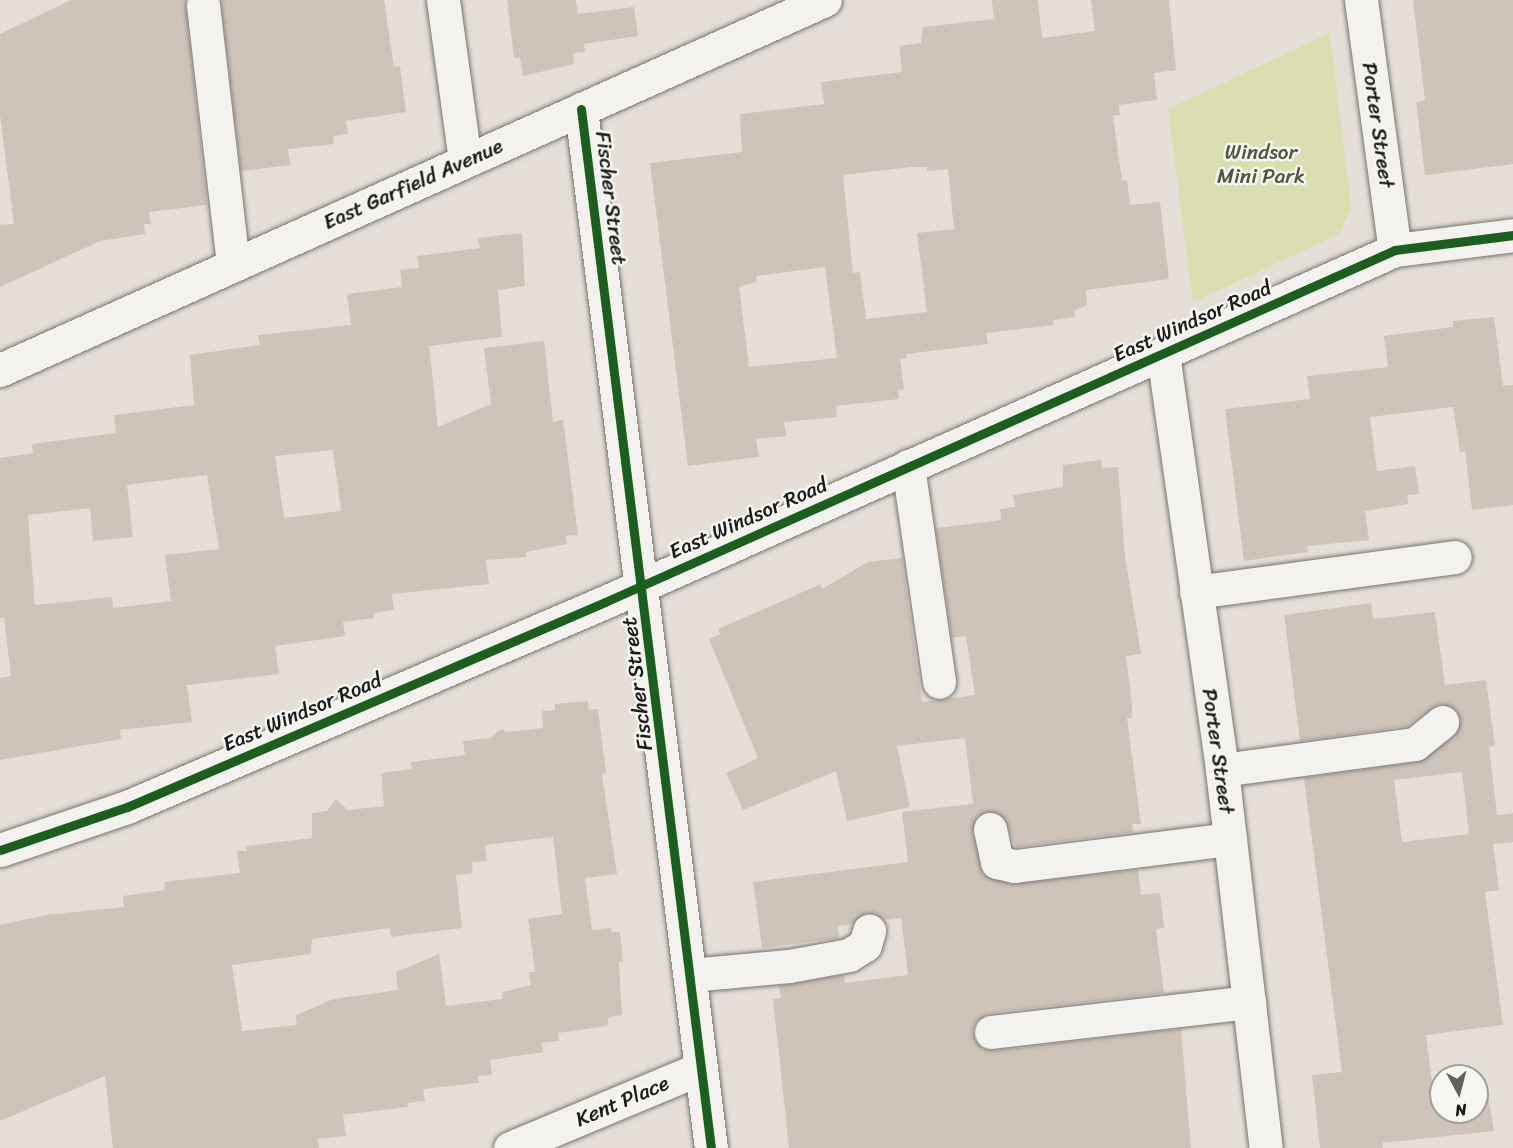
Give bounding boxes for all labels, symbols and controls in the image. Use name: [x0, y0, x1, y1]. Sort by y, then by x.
street label: Porter Street: [1357, 60, 1399, 190]
street label: Fischer Street: [590, 130, 632, 266]
street label: East Garfield Avenue: [319, 133, 507, 235]
park label: Windsor Mini Park: [1217, 139, 1305, 189]
street label: East Windsor Road: [1110, 275, 1274, 367]
street label: East Windsor Road: [666, 472, 830, 564]
street label: Fischer Street: [616, 616, 658, 752]
street label: East Windsor Road: [219, 667, 385, 757]
street label: Porter Street: [1197, 686, 1239, 816]
north arrow: [1429, 1064, 1489, 1124]
street label: Kent Place: [571, 1070, 673, 1132]
text: N: [1454, 1095, 1468, 1125]

